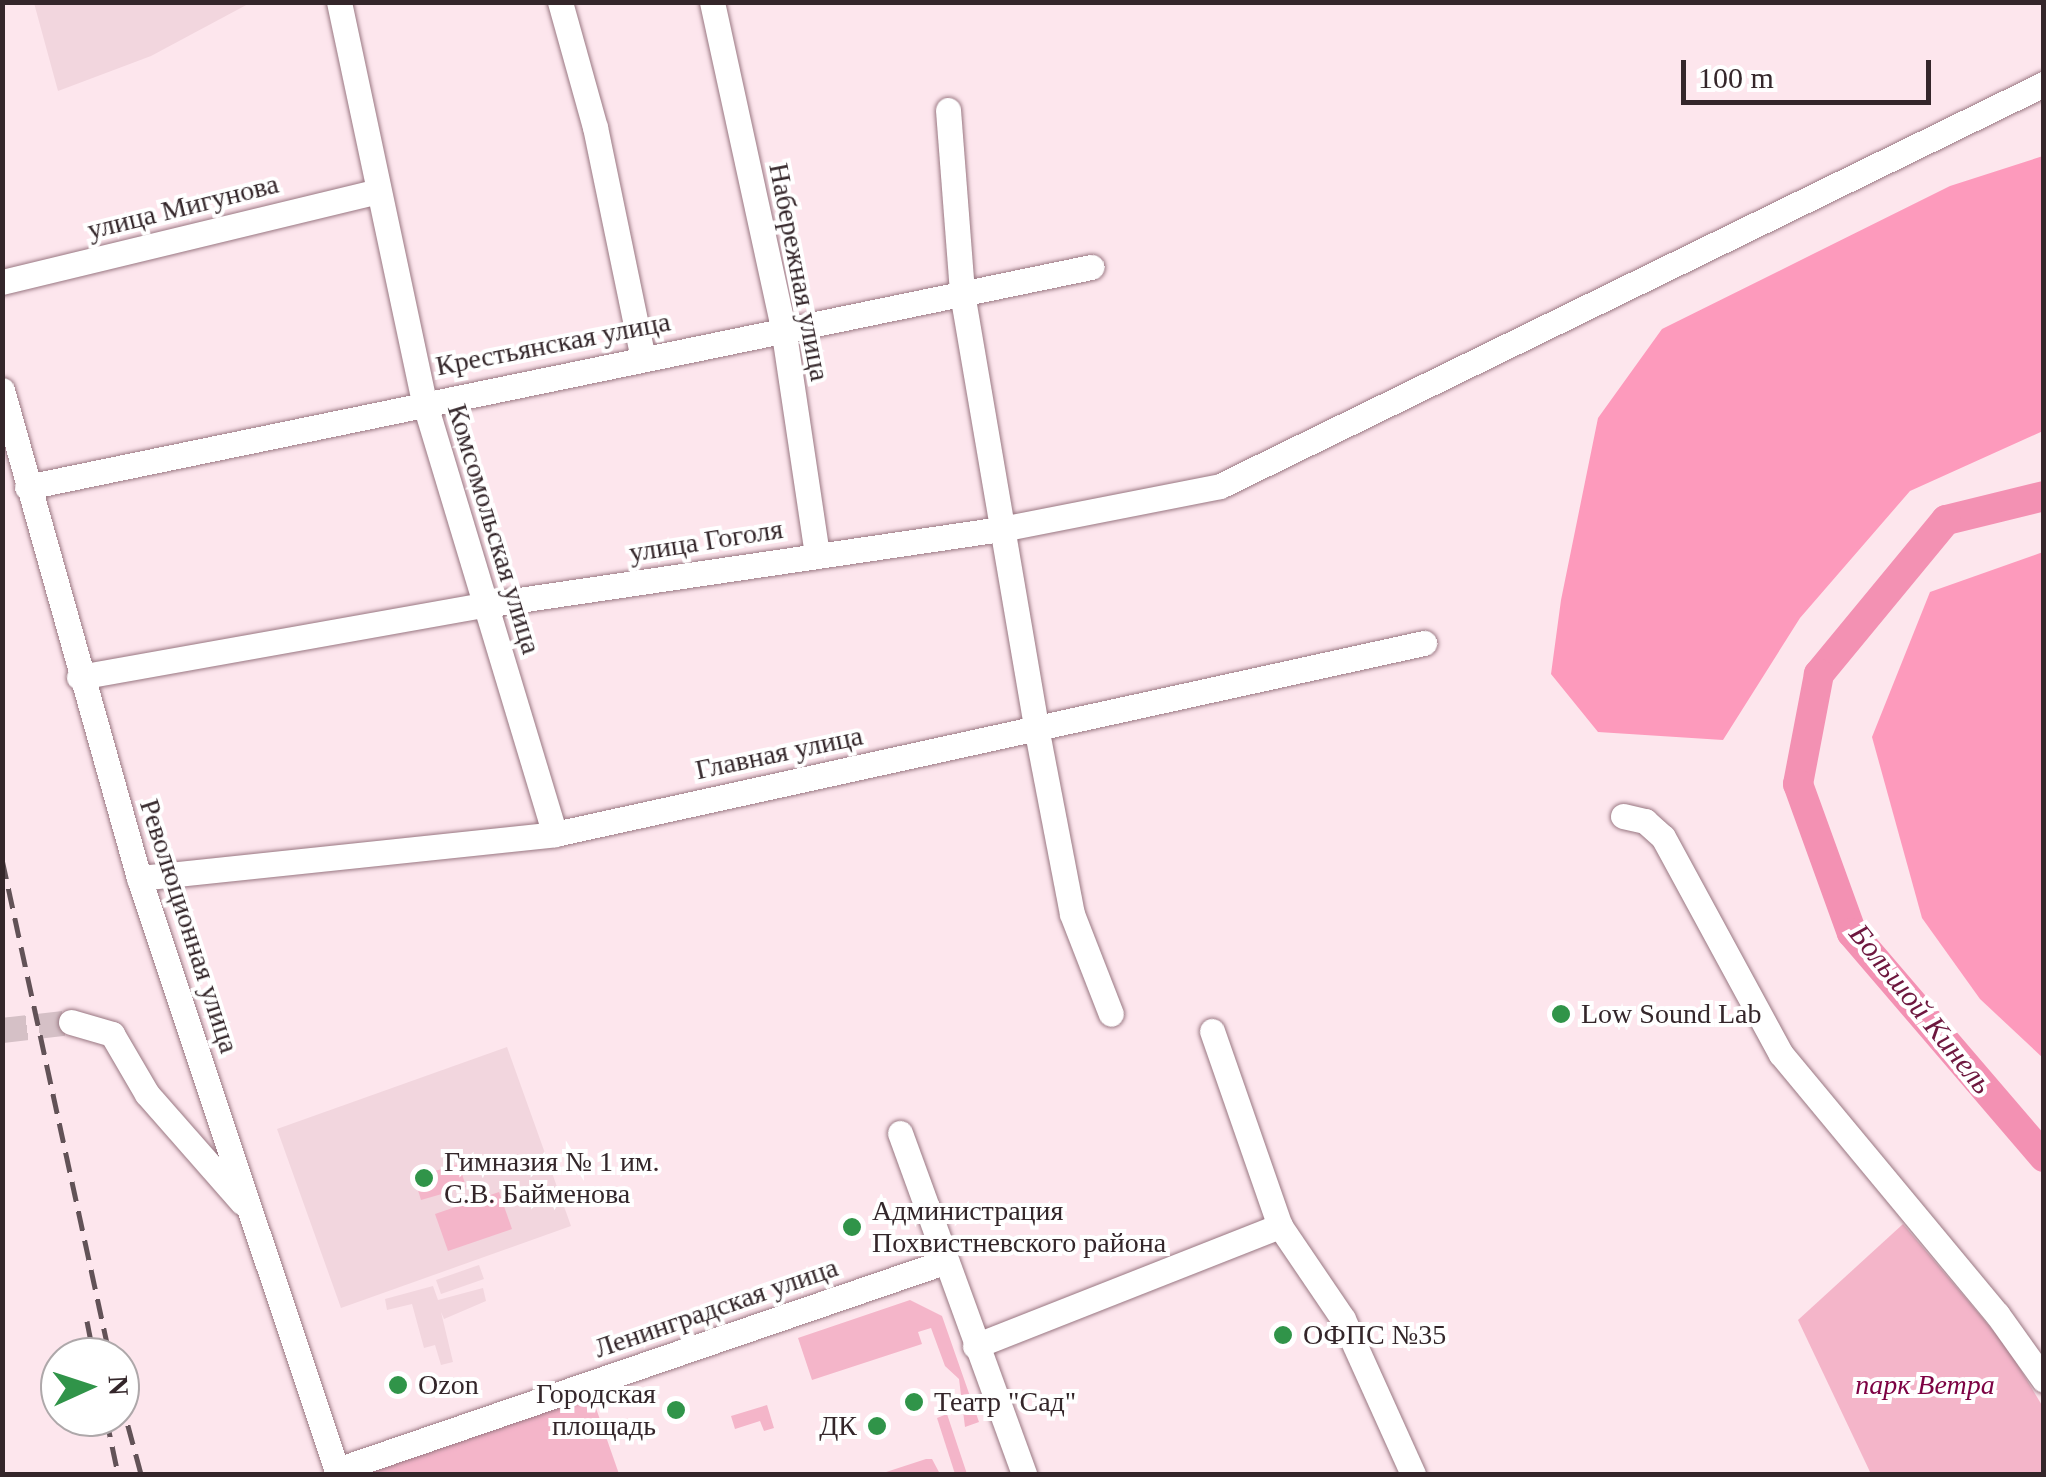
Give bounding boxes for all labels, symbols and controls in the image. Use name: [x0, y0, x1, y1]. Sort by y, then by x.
scale bar: [1686, 40, 1936, 102]
text: 100 m: [1698, 61, 1774, 94]
street label: Набережная улица: [761, 160, 837, 384]
street label: улица Мигунова: [84, 167, 282, 247]
street label: Крестьянская улица: [433, 305, 673, 383]
street label: Комсомольская улица: [440, 400, 548, 658]
street label: улица Гоголя: [627, 512, 785, 570]
street label: Главная улица: [692, 719, 866, 787]
street label: Революционная улица: [132, 795, 246, 1057]
water label: Большой Кинель: [1842, 917, 2000, 1101]
place label: Low Sound Lab: [1581, 997, 1761, 1031]
marker: Low Sound Lab: [1550, 1003, 1572, 1025]
place label: Гимназия № 1 им. С.В. Байменова: [444, 1145, 660, 1211]
marker: Гимназия № 1 им. С.В. Байменова: [413, 1167, 435, 1189]
place label: Администрация Похвистневского района: [872, 1194, 1166, 1260]
marker: Администрация Похвистневского района: [841, 1216, 863, 1238]
street label: Ленинградская улица: [590, 1251, 842, 1365]
place label: ОФПС №35: [1303, 1318, 1446, 1352]
marker: ОФПС №35: [1272, 1324, 1294, 1346]
north arrow: [40, 1337, 140, 1437]
place label: Ozon: [418, 1368, 479, 1402]
park label: парк Ветра: [1855, 1368, 1995, 1402]
marker: Ozon: [387, 1374, 409, 1396]
text: N: [102, 1375, 134, 1396]
place label: Городская площадь: [536, 1377, 656, 1443]
place label: Театр "Сад": [934, 1385, 1076, 1419]
marker: Театр "Сад": [903, 1391, 925, 1413]
marker: Городская площадь: [665, 1399, 687, 1421]
place label: ДК: [819, 1409, 857, 1443]
marker: ДК: [866, 1415, 888, 1437]

